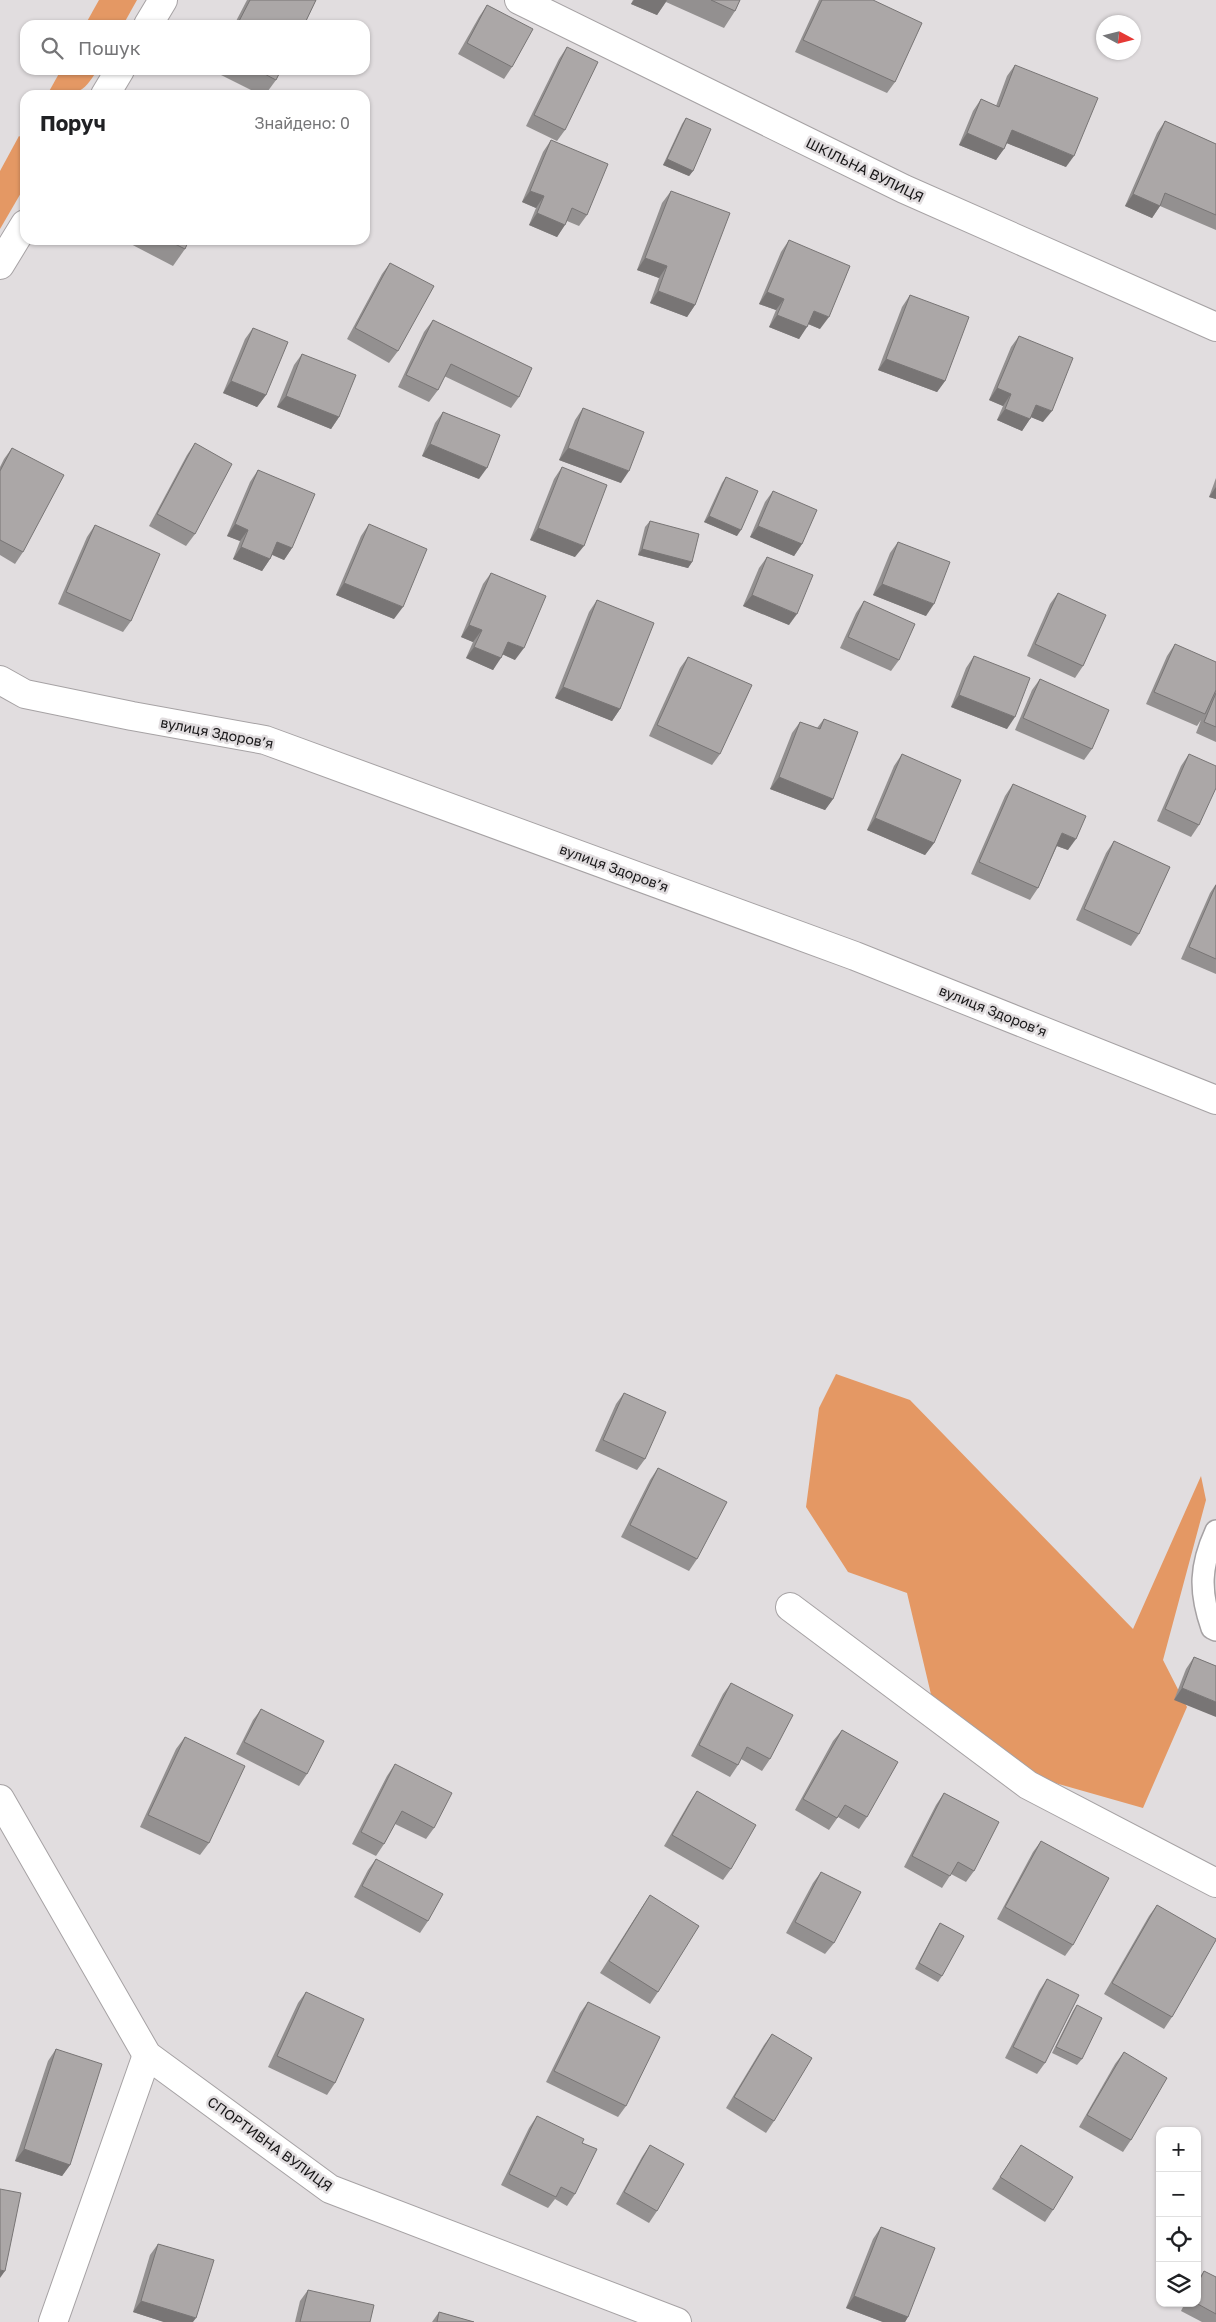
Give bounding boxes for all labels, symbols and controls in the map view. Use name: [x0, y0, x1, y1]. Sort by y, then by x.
north arrow: [1096, 15, 1141, 60]
search box: [20, 20, 370, 75]
icon: search: [38, 34, 66, 62]
text: Пошук: [78, 36, 141, 59]
text: Поруч: [40, 110, 106, 136]
text: Знайдено: 0: [254, 113, 350, 133]
street label: ШКІЛЬНА ВУЛИЦЯ: [804, 134, 927, 205]
street label: вулиця Здоровʼя: [159, 713, 275, 752]
street label: вулиця Здоровʼя: [557, 840, 671, 895]
street label: вулиця Здоровʼя: [937, 981, 1050, 1040]
street label: СПОРТИВНА ВУЛИЦЯ: [205, 2093, 336, 2195]
map controls: [1156, 2127, 1201, 2307]
button: +: [1156, 2127, 1201, 2172]
button: −: [1156, 2172, 1201, 2217]
button: locate: [1156, 2217, 1201, 2262]
button: layers: [1156, 2262, 1201, 2307]

